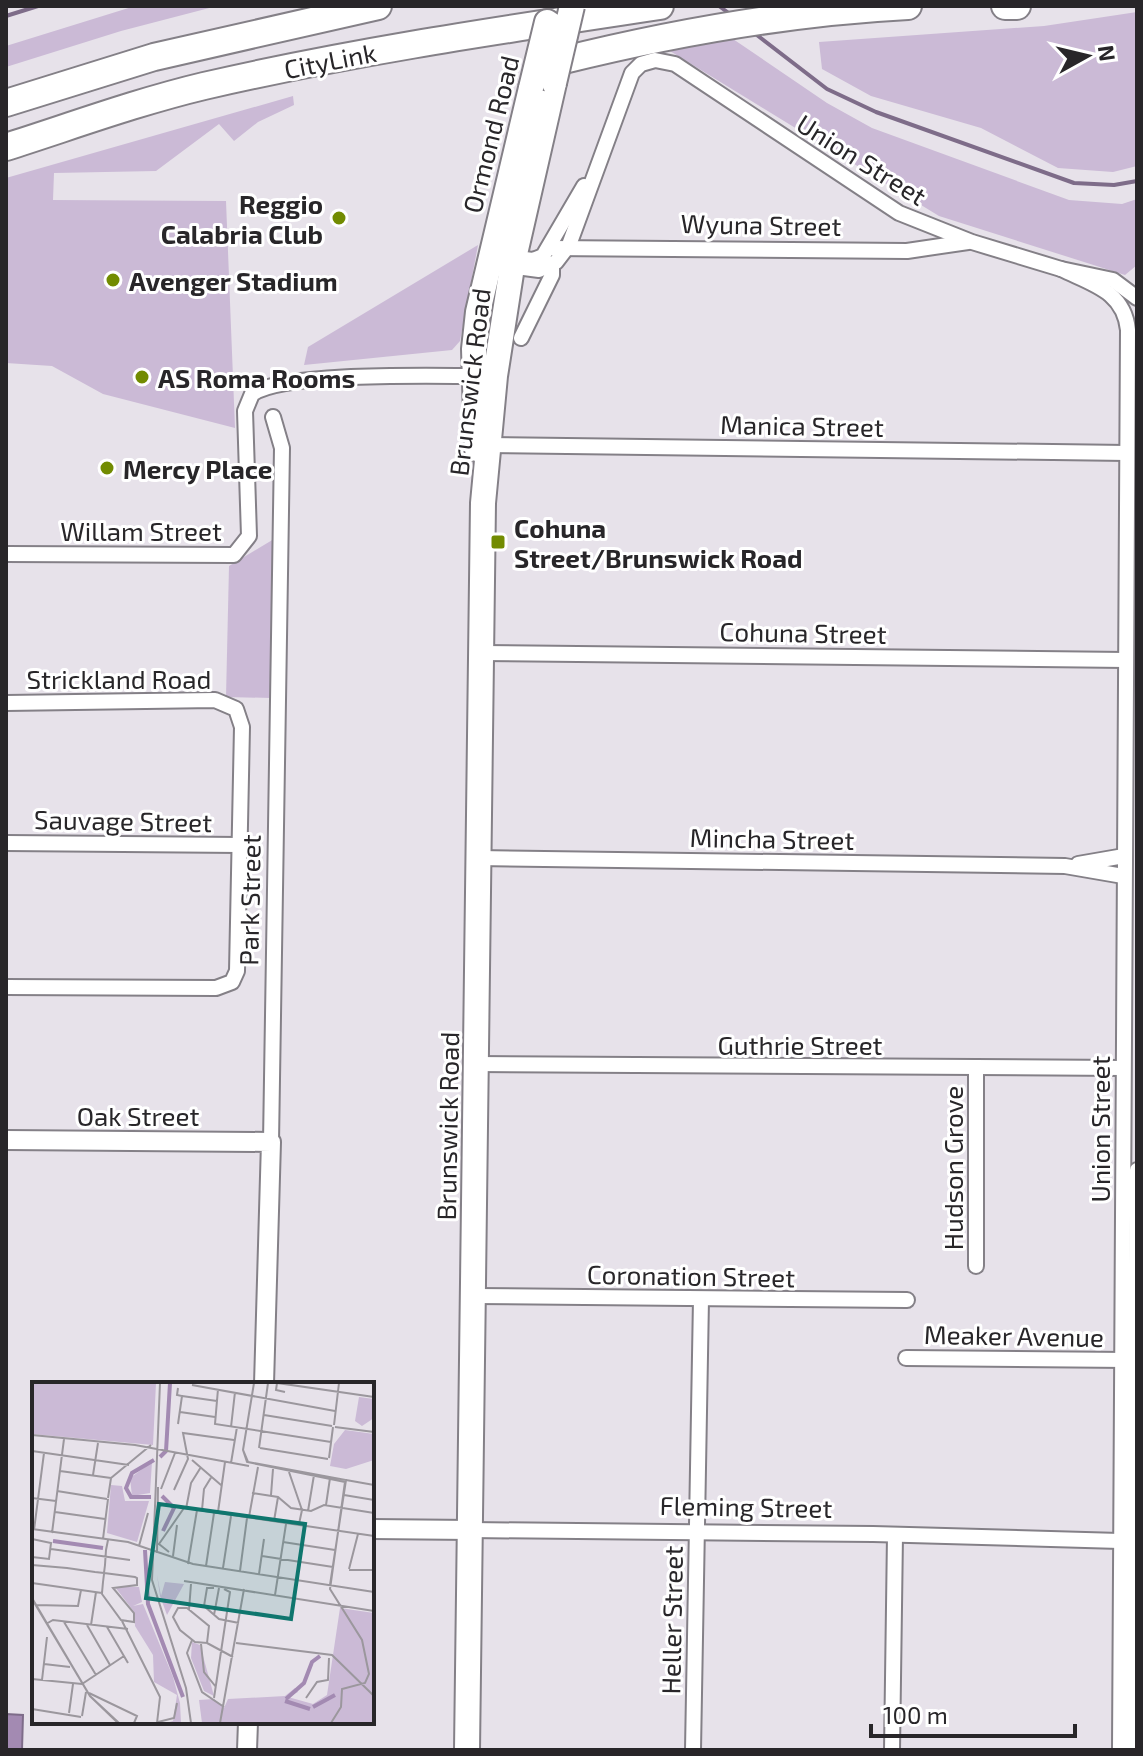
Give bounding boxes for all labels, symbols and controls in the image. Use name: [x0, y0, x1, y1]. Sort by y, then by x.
north arrow: [1047, 16, 1127, 96]
street label: CityLink: [281, 36, 379, 84]
text: N: [1094, 43, 1122, 63]
street label: Ormond Road: [455, 52, 525, 216]
street label: Union Street: [792, 107, 933, 211]
place label: Reggio Calabria Club: [161, 188, 323, 249]
street label: Wyuna Street: [680, 207, 842, 241]
marker: Reggio Calabria Club: [330, 209, 348, 227]
place label: Avenger Stadium: [129, 265, 338, 296]
marker: Avenger Stadium: [104, 271, 122, 289]
street label: Brunswick Road: [442, 286, 496, 478]
place label: AS Roma Rooms: [158, 362, 355, 393]
marker: AS Roma Rooms: [133, 368, 151, 386]
street label: Manica Street: [720, 408, 884, 442]
place label: Mercy Place: [123, 453, 272, 485]
marker: Mercy Place: [98, 459, 116, 477]
place label: Cohuna Street/Brunswick Road: [514, 512, 803, 573]
street label: Willam Street: [60, 515, 222, 546]
marker: Cohuna Street/Brunswick Road: [489, 533, 507, 551]
street label: Cohuna Street: [719, 615, 887, 649]
street label: Strickland Road: [27, 663, 211, 694]
street label: Sauvage Street: [34, 803, 212, 837]
street label: Mincha Street: [689, 821, 855, 855]
street label: Park Street: [232, 834, 266, 966]
street label: Guthrie Street: [717, 1029, 883, 1060]
street label: Brunswick Road: [430, 1031, 464, 1221]
street label: Union Street: [1084, 1056, 1115, 1202]
street label: Hudson Grove: [937, 1086, 968, 1250]
street label: Oak Street: [77, 1100, 199, 1131]
street label: Coronation Street: [587, 1258, 795, 1292]
street label: Meaker Avenue: [924, 1318, 1104, 1352]
inset map: [32, 1382, 374, 1724]
street label: Fleming Street: [659, 1489, 833, 1523]
street label: Heller Street: [654, 1545, 688, 1695]
scale bar: [871, 1688, 1075, 1738]
text: 100 m: [883, 1700, 948, 1729]

